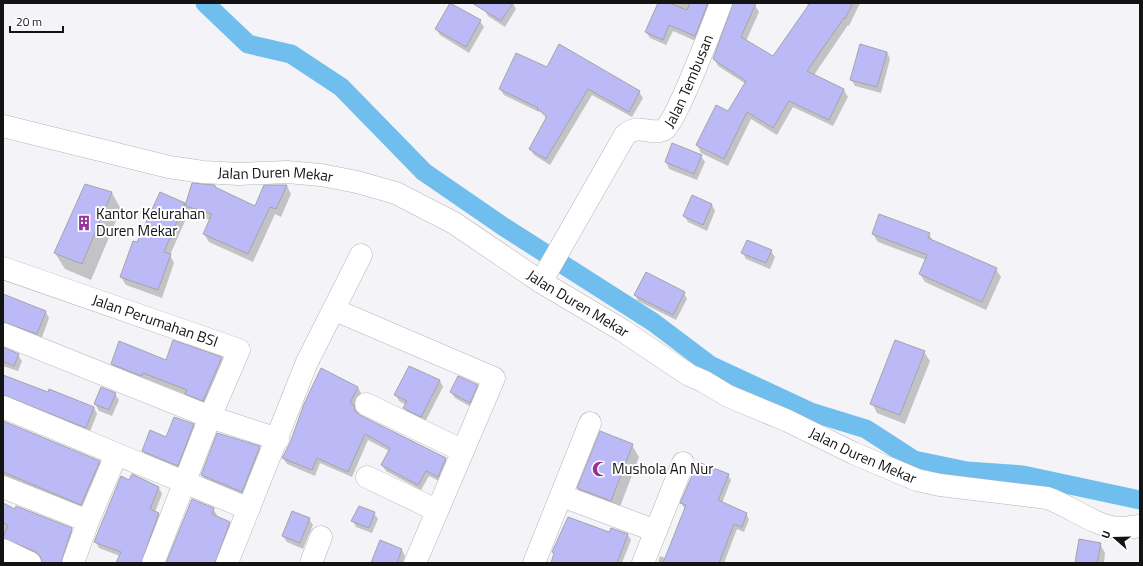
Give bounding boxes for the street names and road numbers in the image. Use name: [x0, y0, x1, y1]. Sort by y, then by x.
street label: Jalan Tembusan: [658, 31, 719, 132]
street label: Jalan Duren Mekar: [217, 160, 335, 188]
street label: Jalan Duren Mekar: [522, 264, 634, 343]
street label: Jalan Perumahan BSI: [89, 288, 221, 353]
street label: Jalan Duren Mekar: [805, 421, 920, 490]

